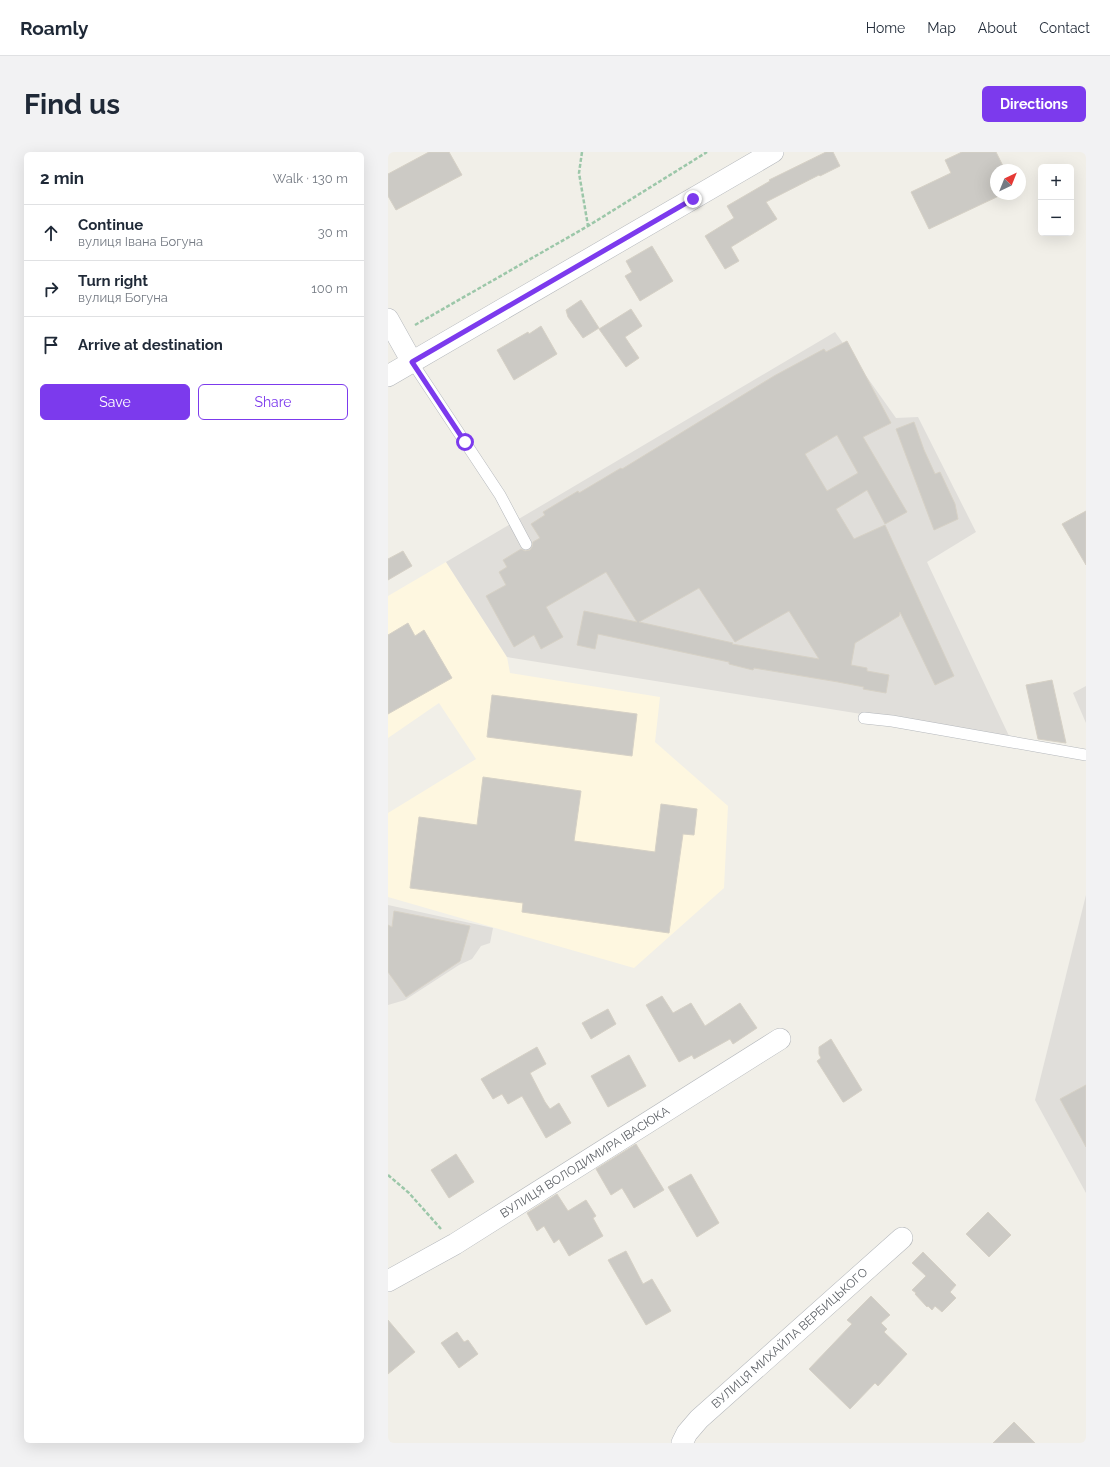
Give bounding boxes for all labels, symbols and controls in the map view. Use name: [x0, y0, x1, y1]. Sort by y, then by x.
text: Roamly: [20, 17, 88, 39]
text: Home: [866, 20, 905, 36]
text: Map: [927, 20, 956, 36]
text: About: [978, 20, 1017, 36]
text: Contact: [1039, 20, 1090, 36]
button: Directions: [982, 86, 1086, 122]
text: Find us: [24, 88, 120, 121]
north arrow: [990, 164, 1026, 200]
map controls: [1038, 164, 1074, 236]
button: +: [1038, 164, 1074, 200]
text: 2 min: [40, 168, 84, 188]
text: Walk · 130 m: [273, 171, 348, 186]
route end: [684, 190, 702, 208]
button: −: [1038, 200, 1074, 236]
text: Continue: [78, 216, 143, 234]
icon: ahead: [40, 222, 62, 244]
text: 30 m: [318, 225, 348, 240]
text: вулиця Івана Богуна: [78, 234, 203, 249]
text: Turn right: [78, 272, 148, 290]
icon: right: [40, 278, 62, 300]
text: 100 m: [311, 281, 348, 296]
text: вулиця Богуна: [78, 290, 168, 305]
icon: arrive: [40, 334, 62, 356]
text: Arrive at destination: [78, 336, 223, 354]
button: Save: [40, 384, 190, 420]
button: Share: [198, 384, 348, 420]
route start: [456, 433, 474, 451]
street label: ВУЛИЦЯ ВОЛОДИМИРА ІВАСЮКА: [498, 1104, 672, 1221]
street label: ВУЛИЦЯ МИХАЙЛА ВЕРБИЦЬКОГО: [709, 1265, 870, 1411]

